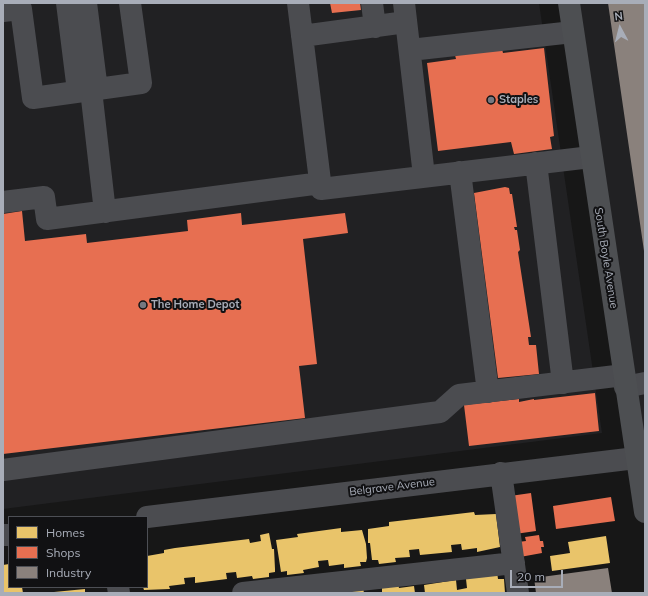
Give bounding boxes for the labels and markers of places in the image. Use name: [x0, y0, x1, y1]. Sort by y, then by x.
place label: Staples: [499, 93, 538, 107]
marker: Staples: [486, 95, 496, 105]
place label: The Home Depot: [151, 298, 239, 312]
marker: The Home Depot: [138, 300, 148, 310]

